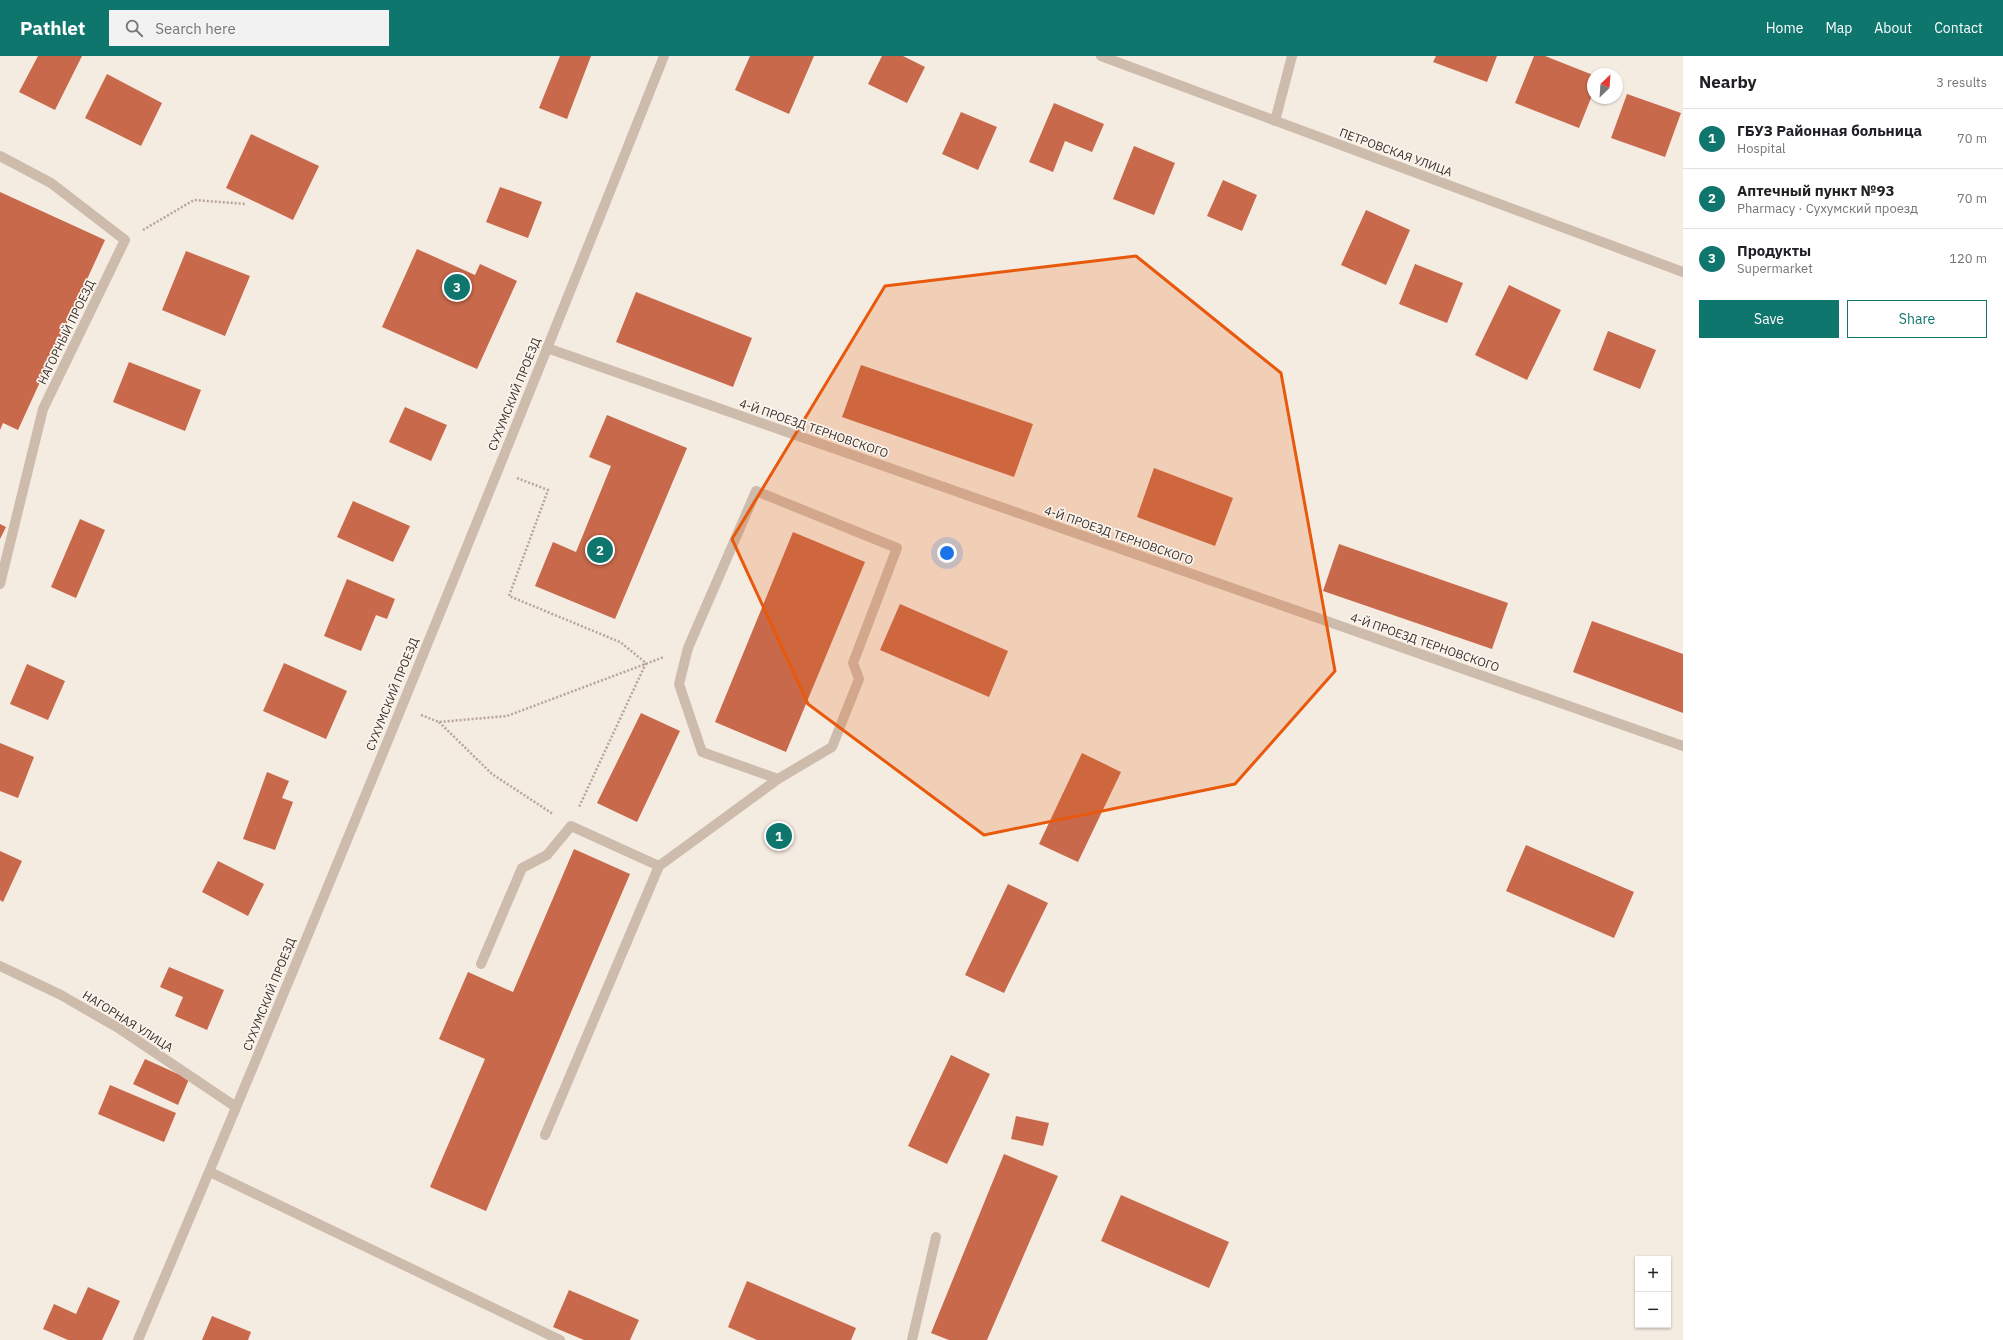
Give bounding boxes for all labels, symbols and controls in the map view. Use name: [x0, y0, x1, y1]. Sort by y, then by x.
search box: [109, 10, 389, 46]
text: Pathlet: [20, 16, 85, 40]
icon: search: [123, 17, 145, 39]
text: Search here: [155, 19, 236, 38]
text: Home: [1766, 19, 1803, 37]
text: Map: [1825, 19, 1852, 37]
text: About: [1874, 19, 1912, 37]
text: Contact: [1934, 19, 1983, 37]
north arrow: [1587, 68, 1623, 104]
text: Nearby: [1699, 71, 1757, 93]
text: 3 results: [1936, 74, 1987, 91]
text: ГБУЗ Районная больница: [1737, 121, 1922, 140]
street label: ПЕТРОВСКАЯ УЛИЦА: [1337, 125, 1455, 180]
text: 1: [1708, 130, 1716, 147]
text: 70 m: [1957, 130, 1987, 147]
text: Hospital: [1737, 140, 1786, 157]
text: Аптечный пункт №93: [1737, 181, 1895, 200]
text: 2: [1708, 190, 1716, 207]
text: 70 m: [1957, 190, 1987, 207]
text: Pharmacy · Сухумский проезд: [1737, 200, 1918, 217]
text: Продукты: [1737, 241, 1811, 260]
text: 3: [1708, 250, 1716, 267]
text: 120 m: [1949, 250, 1987, 267]
text: Supermarket: [1737, 260, 1813, 277]
pin: 3: [444, 272, 470, 302]
street label: НАГОРНЫЙ ПРОЕЗД: [34, 277, 98, 387]
button: Save: [1699, 300, 1839, 338]
button: Share: [1847, 300, 1987, 338]
street label: СУХУМСКИЙ ПРОЕЗД: [484, 335, 544, 453]
street label: 4-Й ПРОЕЗД ТЕРНОВСКОГО: [738, 395, 890, 461]
street label: 4-Й ПРОЕЗД ТЕРНОВСКОГО: [1043, 502, 1195, 568]
pin: 2: [587, 535, 613, 565]
your location: [937, 543, 957, 563]
street label: 4-Й ПРОЕЗД ТЕРНОВСКОГО: [1349, 609, 1501, 675]
street label: СУХУМСКИЙ ПРОЕЗД: [362, 635, 422, 753]
pin: 1: [766, 821, 792, 851]
street label: СУХУМСКИЙ ПРОЕЗД: [239, 935, 299, 1053]
street label: НАГОРНАЯ УЛИЦА: [80, 987, 176, 1055]
map controls: [1635, 1256, 1671, 1328]
button: +: [1635, 1256, 1671, 1292]
button: −: [1635, 1292, 1671, 1328]

